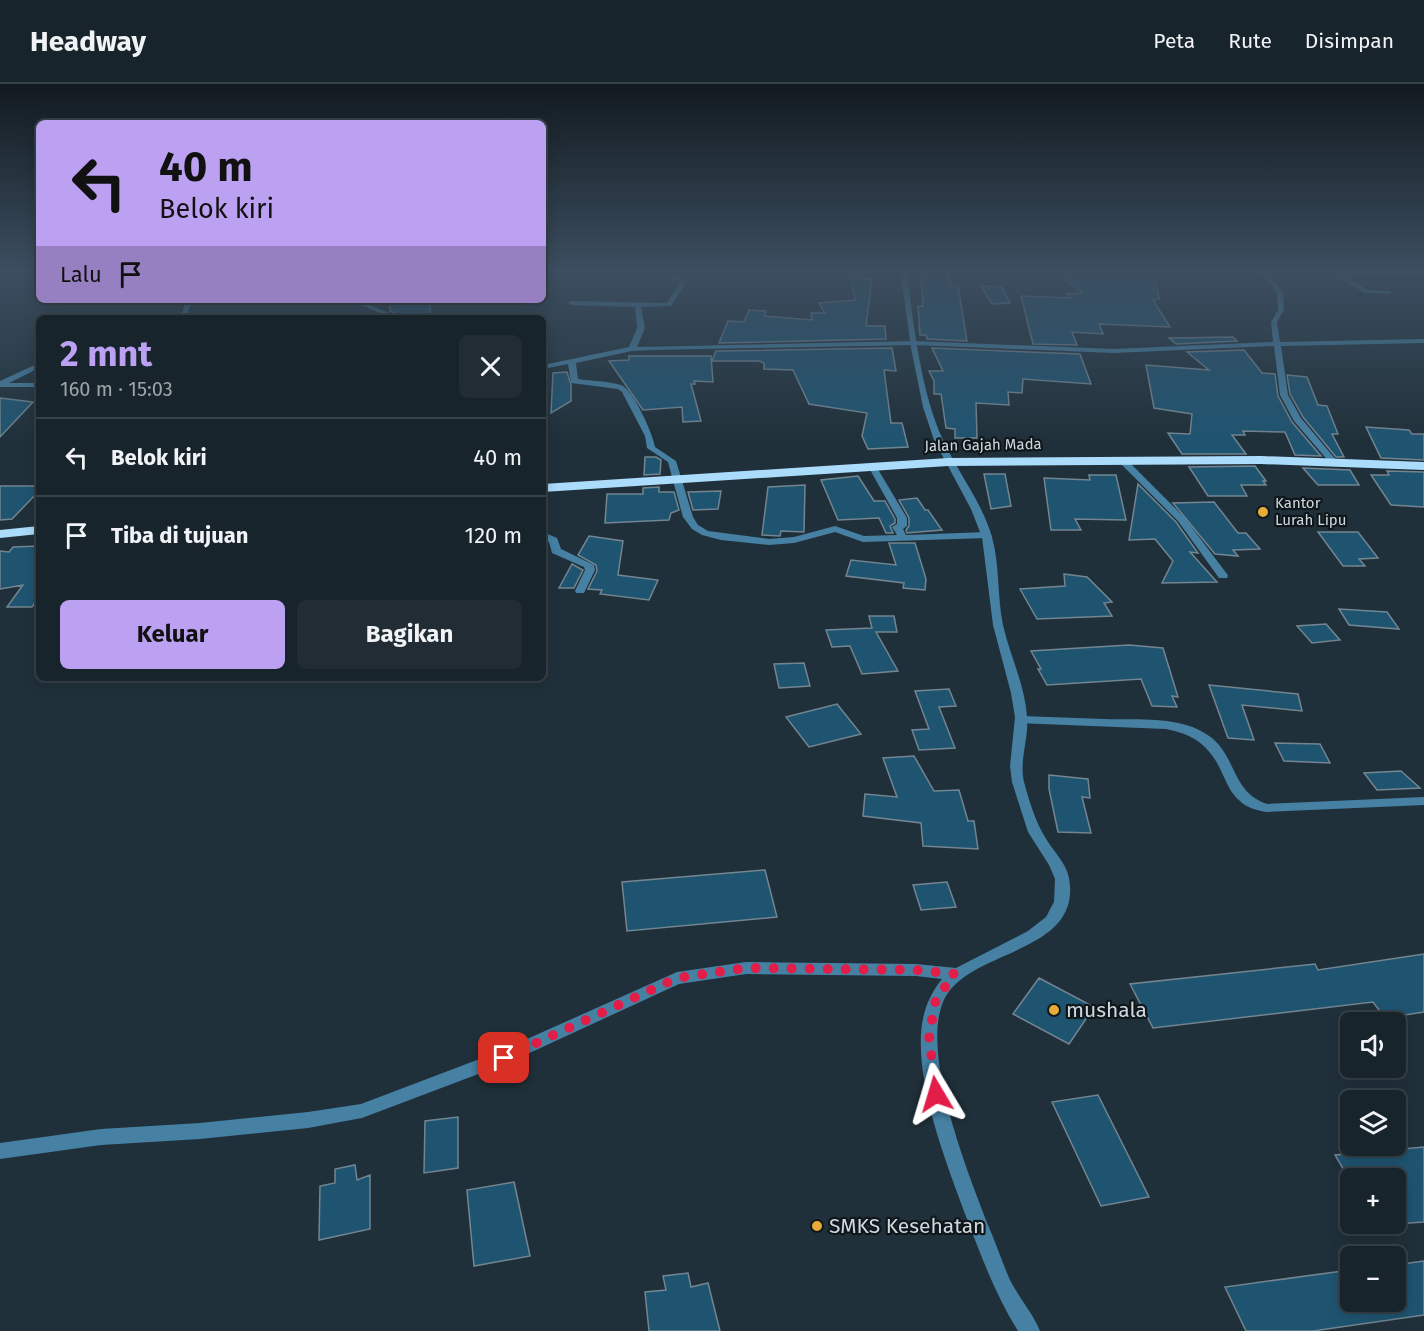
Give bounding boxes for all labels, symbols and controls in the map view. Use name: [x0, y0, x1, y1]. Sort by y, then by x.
text: Headway: [30, 25, 146, 58]
text: Peta: [1153, 28, 1195, 54]
text: Rute: [1228, 28, 1272, 54]
text: Disimpan: [1305, 28, 1394, 54]
text: 40 m: [159, 142, 253, 192]
icon: left: [60, 144, 138, 222]
text: Belok kiri: [159, 193, 274, 225]
icon: arrive: [114, 258, 147, 291]
text: Lalu: [60, 261, 102, 288]
text: 2 mnt: [60, 332, 152, 376]
button: close: [459, 335, 522, 398]
text: 160 m · 15:03: [60, 377, 173, 401]
street label: Jalan Gajah Mada: [924, 435, 1042, 455]
icon: left: [60, 441, 93, 474]
text: Belok kiri: [111, 444, 207, 471]
text: 40 m: [473, 444, 522, 471]
place label: Kantor Lurah Lipu: [1275, 494, 1347, 529]
marker: Kantor Lurah Lipu: [1256, 505, 1270, 519]
icon: arrive: [60, 519, 93, 552]
text: Tiba di tujuan: [111, 522, 248, 549]
text: 120 m: [465, 522, 522, 549]
button: Keluar: [60, 600, 285, 669]
button: Bagikan: [297, 600, 522, 669]
place label: mushala: [1066, 997, 1147, 1023]
marker: mushala: [1047, 1003, 1061, 1017]
map controls: [1340, 1012, 1406, 1312]
button: sound: [1340, 1012, 1406, 1078]
pin: [478, 1032, 529, 1083]
icon: arrive: [487, 1041, 520, 1074]
position arrow: [904, 1062, 968, 1126]
button: layers: [1340, 1090, 1406, 1156]
button: +: [1340, 1168, 1406, 1234]
place label: SMKS Kesehatan: [829, 1213, 985, 1239]
marker: SMKS Kesehatan: [810, 1219, 824, 1233]
button: −: [1340, 1246, 1406, 1312]

